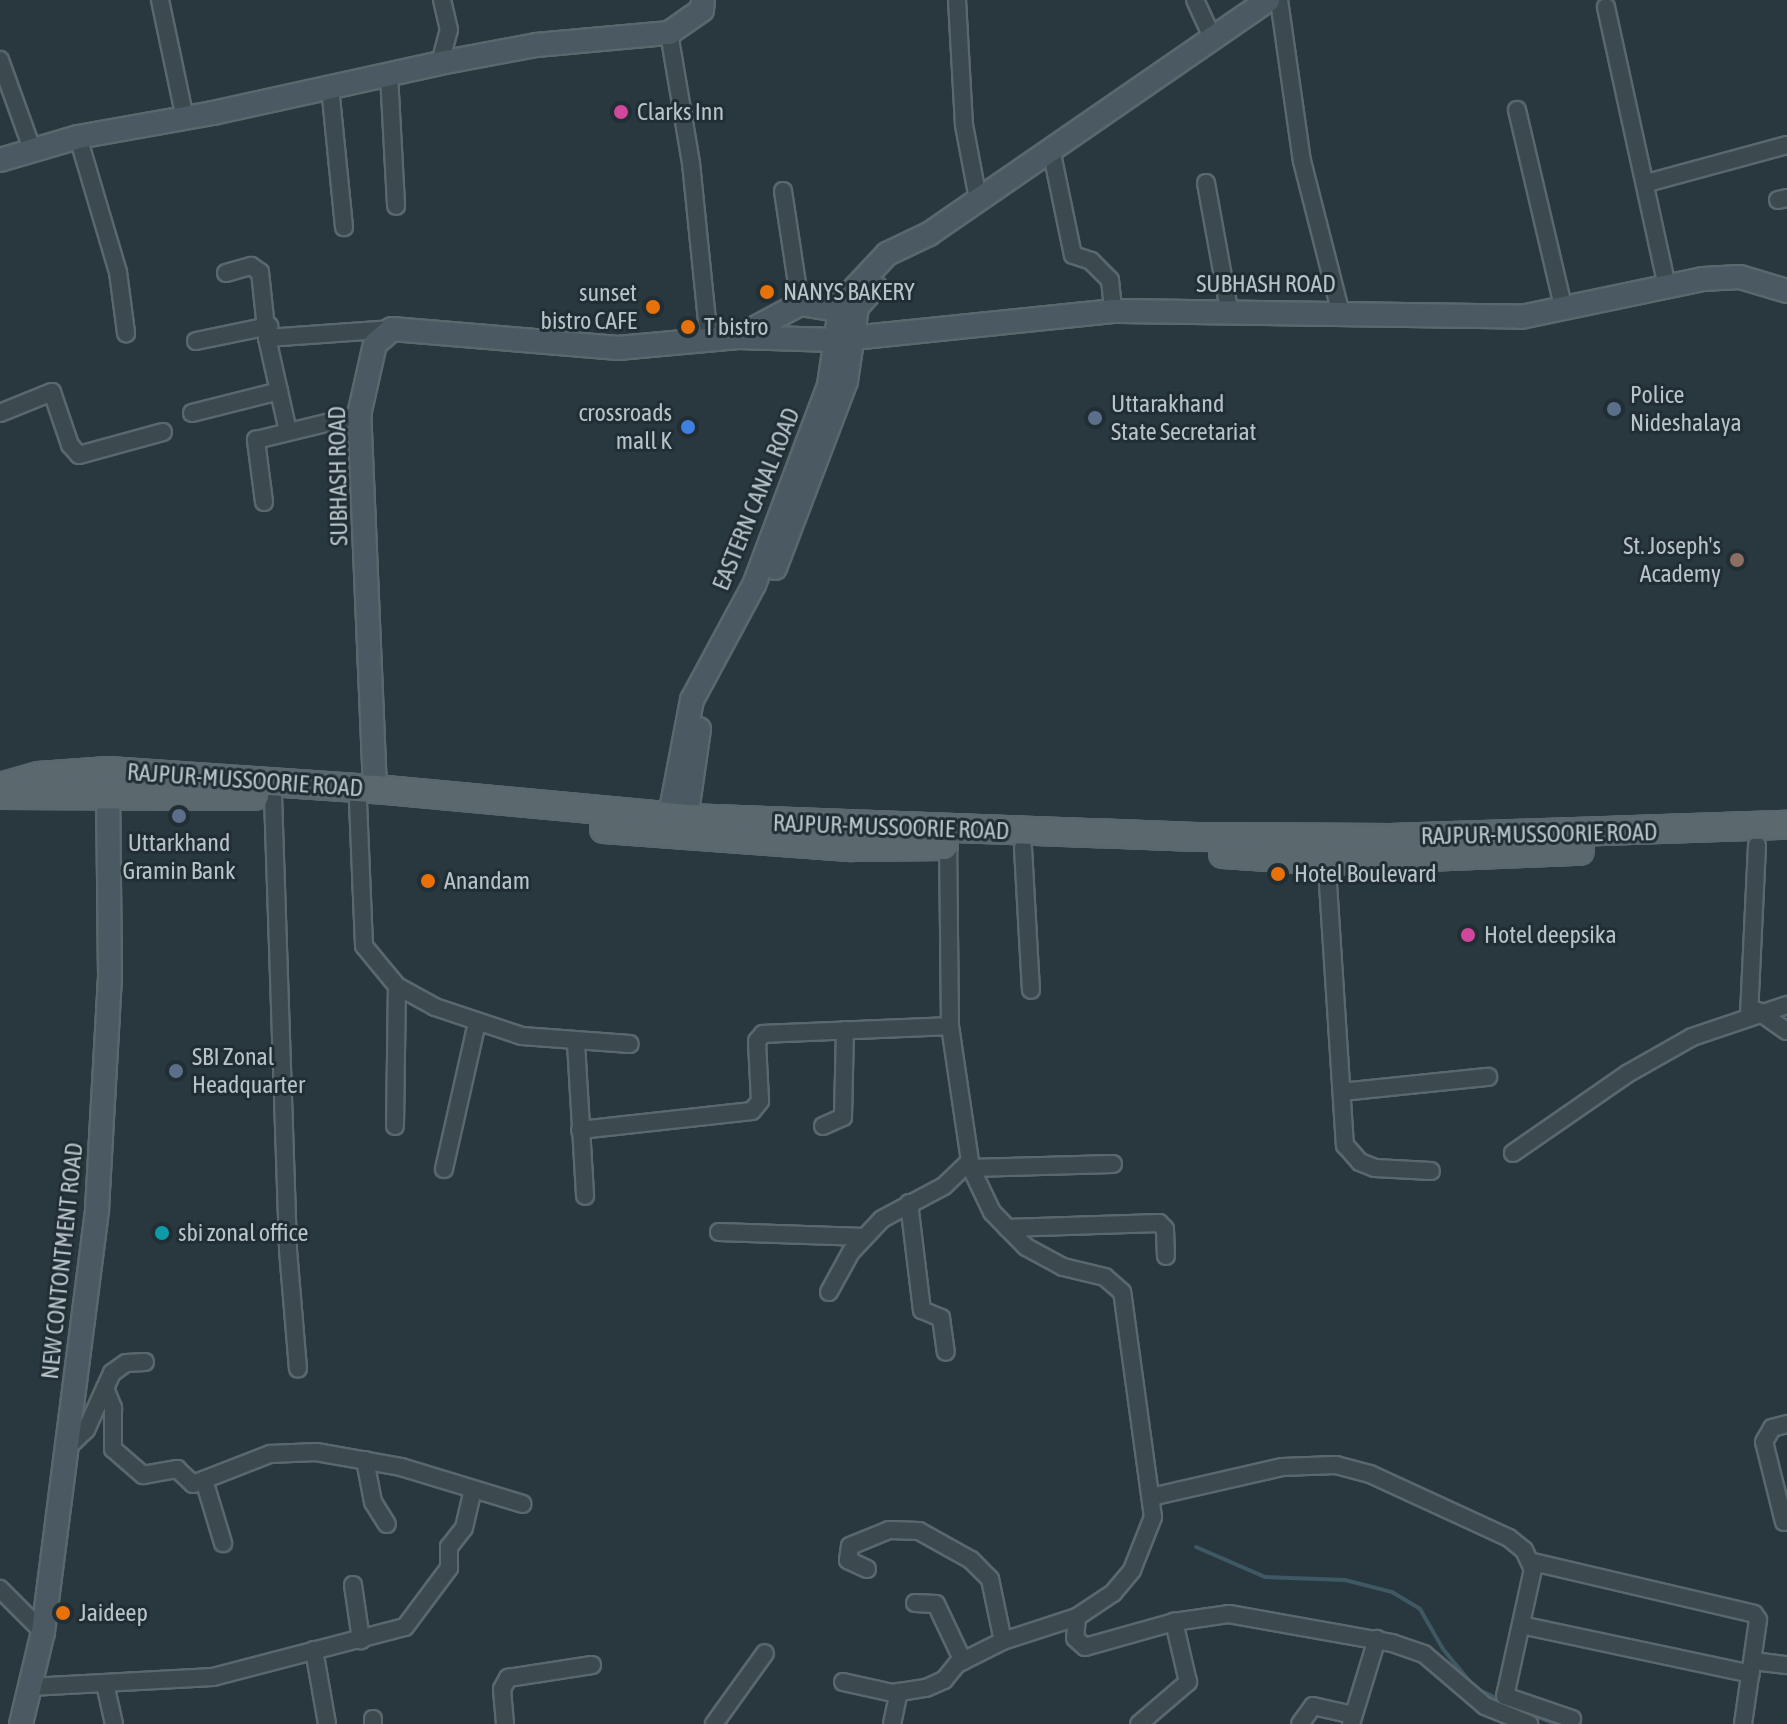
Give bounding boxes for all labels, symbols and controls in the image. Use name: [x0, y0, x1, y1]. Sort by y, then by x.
place label: Clarks Inn: [637, 98, 724, 126]
marker: Clarks Inn: [612, 103, 630, 121]
street label: SUBHASH ROAD: [1196, 270, 1336, 298]
place label: NANYS BAKERY: [783, 278, 915, 306]
place label: sunset bistro CAFE: [541, 279, 637, 335]
marker: NANYS BAKERY: [758, 283, 776, 301]
marker: sunset bistro CAFE: [644, 298, 662, 316]
place label: T bistro: [704, 313, 768, 341]
marker: T bistro: [679, 318, 697, 336]
place label: Police Nideshalaya: [1630, 381, 1742, 437]
place label: Uttarakhand State Secretariat: [1111, 390, 1256, 446]
place label: crossroads mall K: [578, 399, 672, 455]
marker: Police Nideshalaya: [1605, 400, 1623, 418]
street label: EASTERN CANAL ROAD: [706, 404, 806, 594]
street label: SUBHASH ROAD: [322, 406, 354, 546]
marker: Uttarakhand State Secretariat: [1086, 409, 1104, 427]
marker: crossroads mall K: [679, 418, 697, 436]
place label: St. Joseph's Academy: [1623, 532, 1721, 588]
marker: St. Joseph's Academy: [1728, 551, 1746, 569]
street label: RAJPUR-MUSSOORIE ROAD: [126, 757, 364, 803]
marker: Uttarkhand Gramin Bank: [170, 807, 188, 825]
street label: RAJPUR-MUSSOORIE ROAD: [772, 808, 1010, 846]
street label: RAJPUR-MUSSOORIE ROAD: [1421, 818, 1657, 850]
place label: Uttarkhand Gramin Bank: [123, 829, 235, 885]
place label: Hotel Boulevard: [1294, 860, 1437, 888]
marker: Hotel Boulevard: [1269, 865, 1287, 883]
place label: Anandam: [444, 867, 530, 895]
marker: Anandam: [419, 872, 437, 890]
place label: Hotel deepsika: [1484, 921, 1617, 949]
marker: Hotel deepsika: [1459, 926, 1477, 944]
place label: SBI Zonal Headquarter: [192, 1043, 305, 1099]
marker: SBI Zonal Headquarter: [167, 1062, 185, 1080]
street label: NEW CONTONTMENT ROAD: [35, 1141, 89, 1381]
place label: sbi zonal office: [178, 1219, 308, 1247]
marker: sbi zonal office: [153, 1224, 171, 1242]
place label: Jaideep: [79, 1599, 148, 1627]
marker: Jaideep: [54, 1604, 72, 1622]

